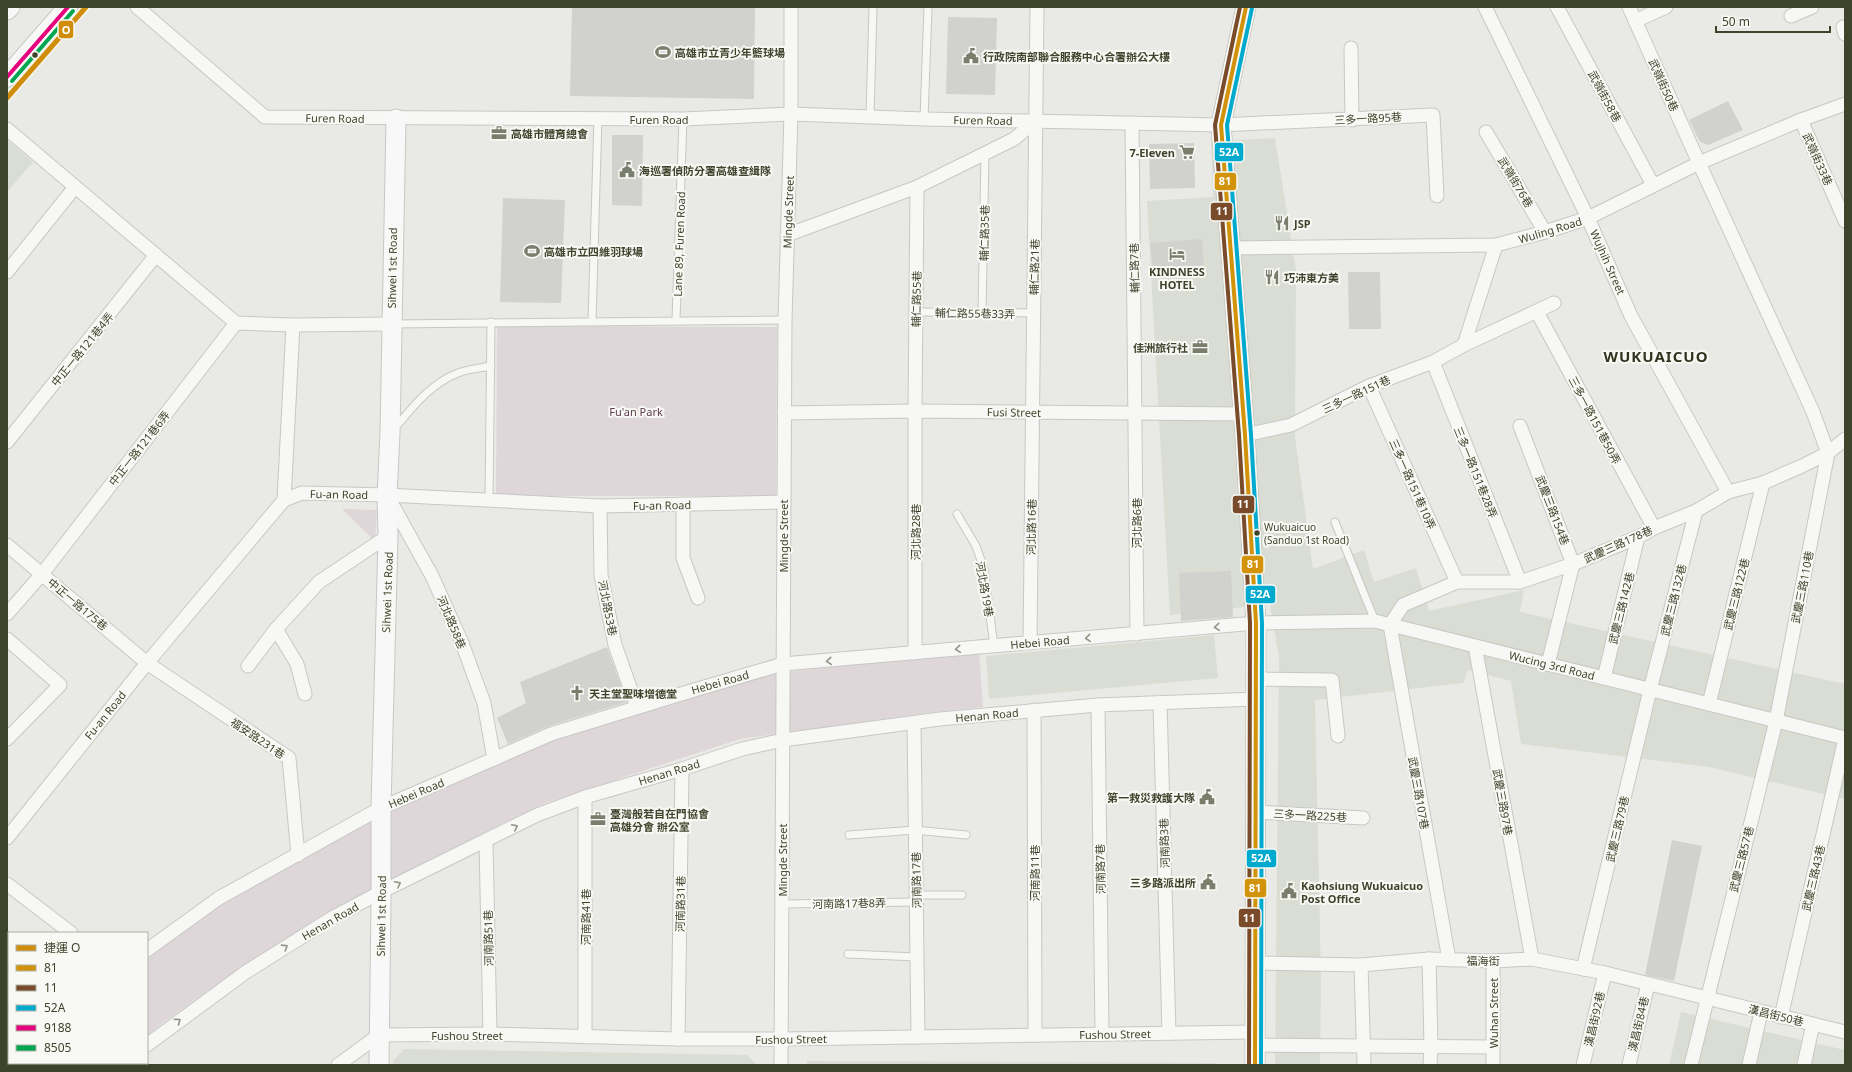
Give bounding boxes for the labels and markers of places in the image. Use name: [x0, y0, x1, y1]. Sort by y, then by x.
sports icon: 高雄市立青少年籃球場: [654, 43, 672, 61]
place label: 高雄市立青少年籃球場: [675, 45, 785, 60]
public building icon: 行政院南部聯合服務中心合署辦公大樓: [962, 47, 980, 65]
place label: 行政院南部聯合服務中心合署辦公大樓: [983, 49, 1170, 64]
unlabelled marker: [30, 50, 40, 60]
office icon: 高雄市體育總會: [490, 124, 508, 142]
place label: 高雄市體育總會: [511, 126, 588, 141]
supermarket icon: 7-Eleven: [1178, 143, 1196, 161]
place label: 7-Eleven: [1129, 145, 1175, 160]
public building icon: 海巡署偵防分署高雄查緝隊: [618, 161, 636, 179]
place label: 海巡署偵防分署高雄查緝隊: [639, 163, 771, 178]
restaurant icon: JSP: [1273, 214, 1291, 232]
place label: JSP: [1293, 216, 1311, 231]
sports icon: 高雄市立四維羽球場: [523, 242, 541, 260]
place label: 高雄市立四維羽球場: [544, 244, 643, 259]
hotel icon: KINDNESS HOTEL: [1168, 245, 1186, 263]
place label: KINDNESS HOTEL: [1149, 264, 1205, 292]
restaurant icon: 巧沛東方美: [1263, 268, 1281, 286]
place label: 巧沛東方美: [1284, 270, 1339, 285]
office icon: 佳洲旅行社: [1191, 338, 1209, 356]
place label: 佳洲旅行社: [1133, 340, 1188, 355]
place label: Wukuaicuo (Sanduo 1st Road): [1264, 520, 1349, 547]
marker: Wukuaicuo (Sanduo 1st Road): [1252, 528, 1262, 538]
church icon: 天主堂聖味增德堂: [568, 684, 586, 702]
place label: 天主堂聖味增德堂: [589, 686, 677, 701]
public building icon: 第一救災救護大隊: [1198, 788, 1216, 806]
place label: 第一救災救護大隊: [1107, 790, 1195, 805]
place label: 臺灣般若自在門協會 高雄分會 辦公室: [610, 806, 709, 834]
office icon: 臺灣般若自在門協會 高雄分會 辦公室: [589, 810, 607, 828]
public building icon: 三多路派出所: [1199, 873, 1217, 891]
place label: 三多路派出所: [1130, 875, 1196, 890]
place label: Kaohsiung Wukuaicuo Post Office: [1301, 878, 1423, 906]
public building icon: Kaohsiung Wukuaicuo Post Office: [1280, 882, 1298, 900]

